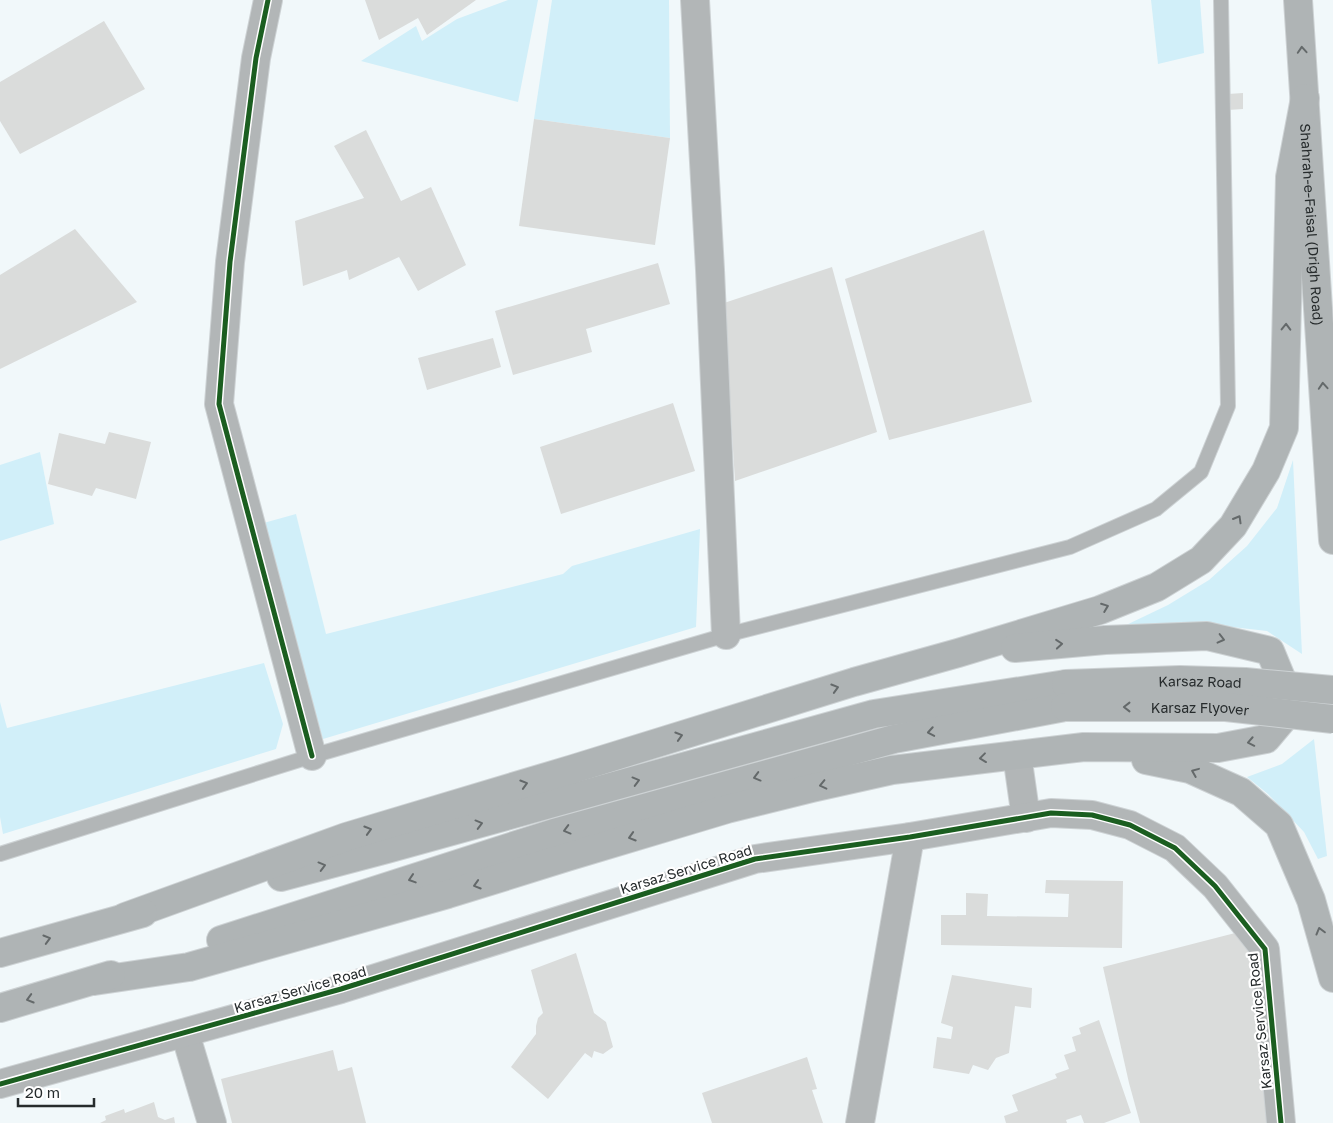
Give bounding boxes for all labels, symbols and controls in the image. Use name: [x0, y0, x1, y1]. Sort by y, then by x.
one-way arrow: [1296, 45, 1307, 53]
street label: Shahrah-e-Faisal (Drigh Road): [1298, 123, 1328, 326]
one-way arrow: [1281, 323, 1292, 331]
one-way arrow: [1318, 382, 1329, 390]
one-way arrow: [1231, 515, 1241, 524]
one-way arrow: [1100, 603, 1109, 614]
one-way arrow: [1217, 633, 1226, 644]
one-way arrow: [1056, 639, 1064, 650]
street label: Karsaz Road: [1158, 671, 1242, 690]
one-way arrow: [830, 684, 838, 694]
street label: Karsaz Flyover: [1151, 699, 1250, 718]
one-way arrow: [1123, 702, 1131, 712]
one-way arrow: [927, 727, 936, 737]
one-way arrow: [675, 732, 683, 742]
one-way arrow: [1246, 736, 1255, 747]
one-way arrow: [979, 752, 987, 763]
one-way arrow: [1191, 767, 1200, 778]
one-way arrow: [753, 771, 762, 782]
one-way arrow: [631, 776, 639, 786]
one-way arrow: [519, 779, 528, 789]
one-way arrow: [818, 779, 827, 790]
one-way arrow: [475, 819, 484, 830]
one-way arrow: [563, 824, 571, 834]
one-way arrow: [364, 826, 372, 836]
one-way arrow: [629, 832, 637, 842]
street label: Karsaz Service Road: [618, 841, 754, 897]
one-way arrow: [318, 861, 327, 872]
one-way arrow: [408, 873, 417, 883]
one-way arrow: [474, 879, 482, 889]
one-way arrow: [1315, 927, 1326, 936]
one-way arrow: [42, 935, 51, 945]
street label: Karsaz Service Road: [1243, 952, 1275, 1090]
street label: Karsaz Service Road: [232, 962, 368, 1016]
one-way arrow: [26, 994, 35, 1004]
scale bar: [18, 1076, 94, 1108]
text: 20 m: [25, 1083, 60, 1101]

